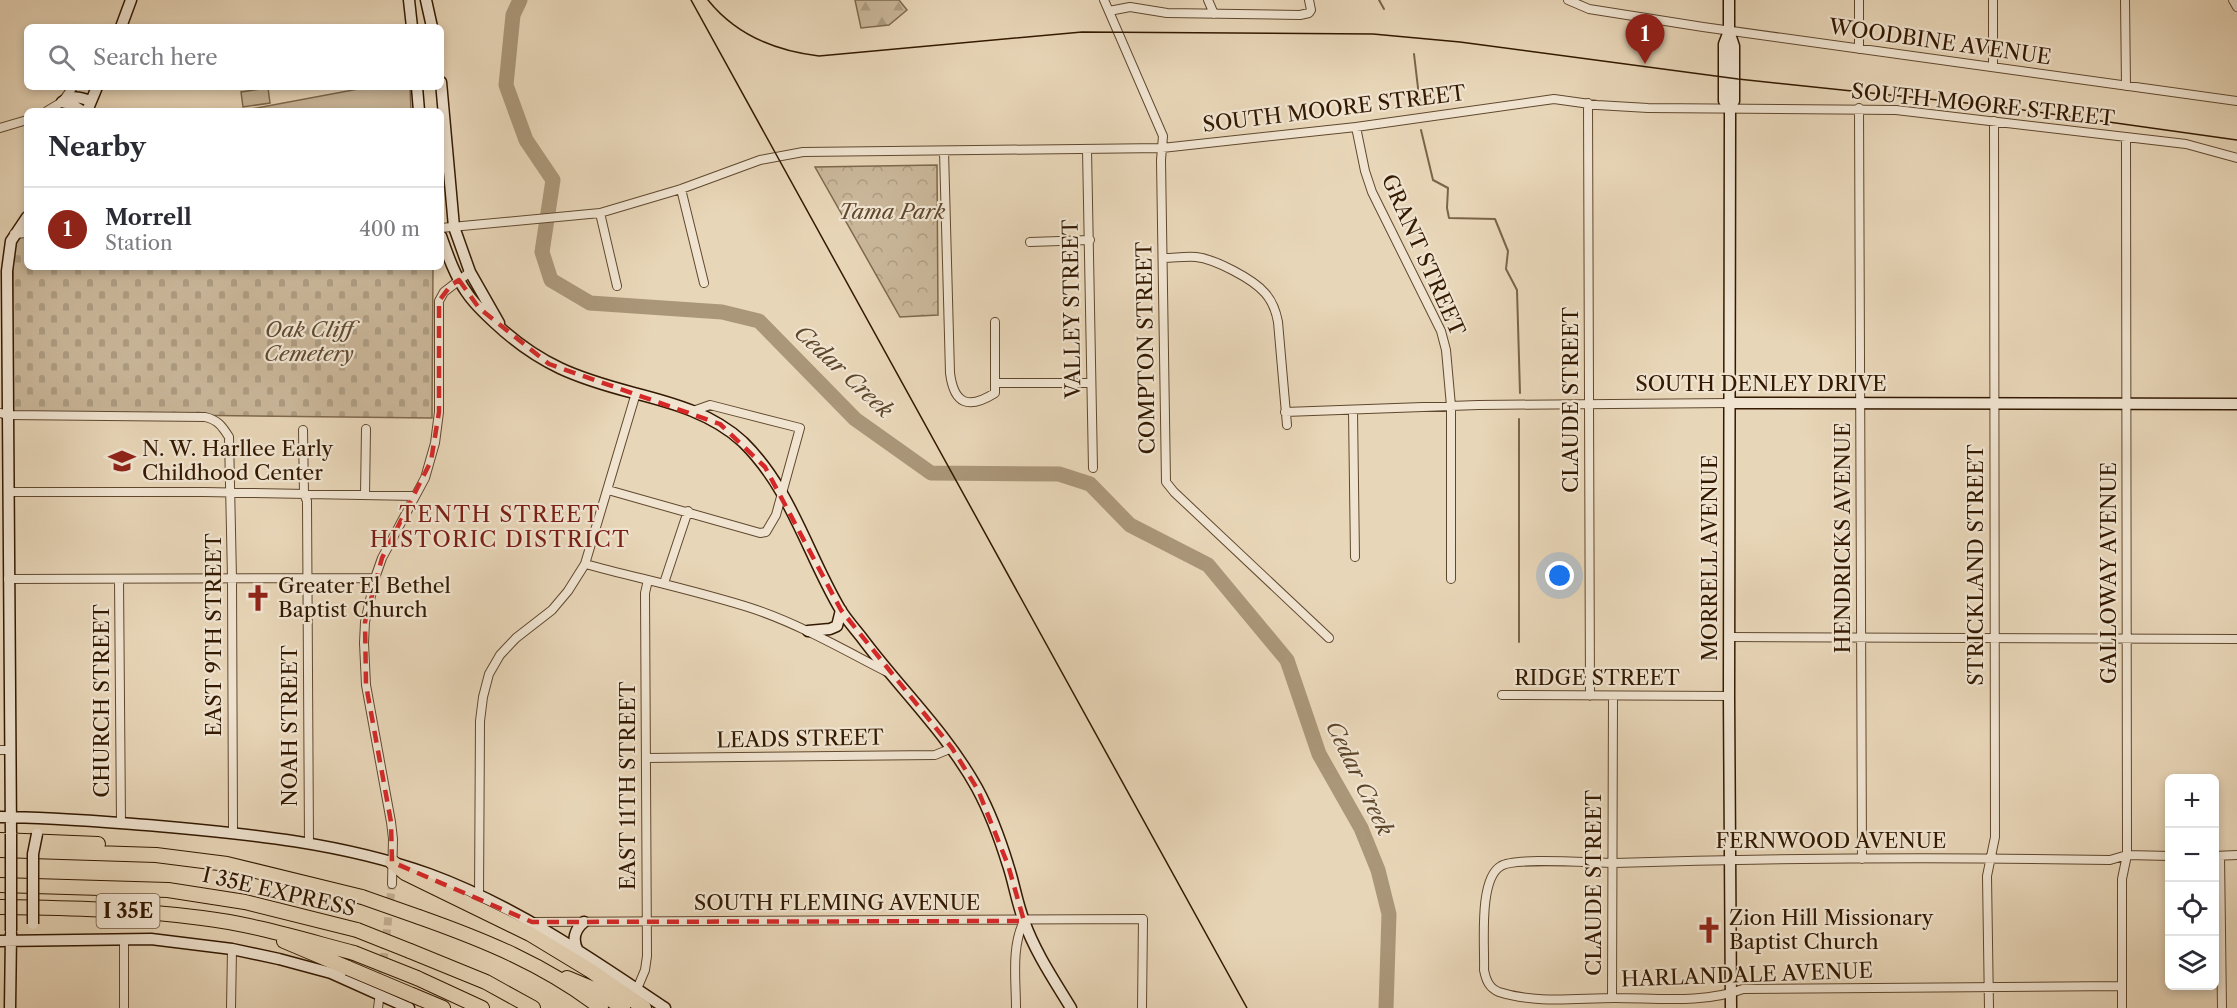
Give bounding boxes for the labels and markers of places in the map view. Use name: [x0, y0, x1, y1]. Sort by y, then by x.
pin: 1: [1626, 14, 1664, 64]
place label: N. W. Harllee Early Childhood Center: [142, 436, 334, 485]
school or university icon: N. W. Harllee Early Childhood Center: [107, 446, 137, 476]
place label: Greater El Bethel Baptist Church: [278, 573, 451, 622]
church icon: Greater El Bethel Baptist Church: [243, 583, 273, 613]
place label: Zion Hill Missionary Baptist Church: [1729, 905, 1934, 954]
church icon: Zion Hill Missionary Baptist Church: [1694, 915, 1724, 945]

